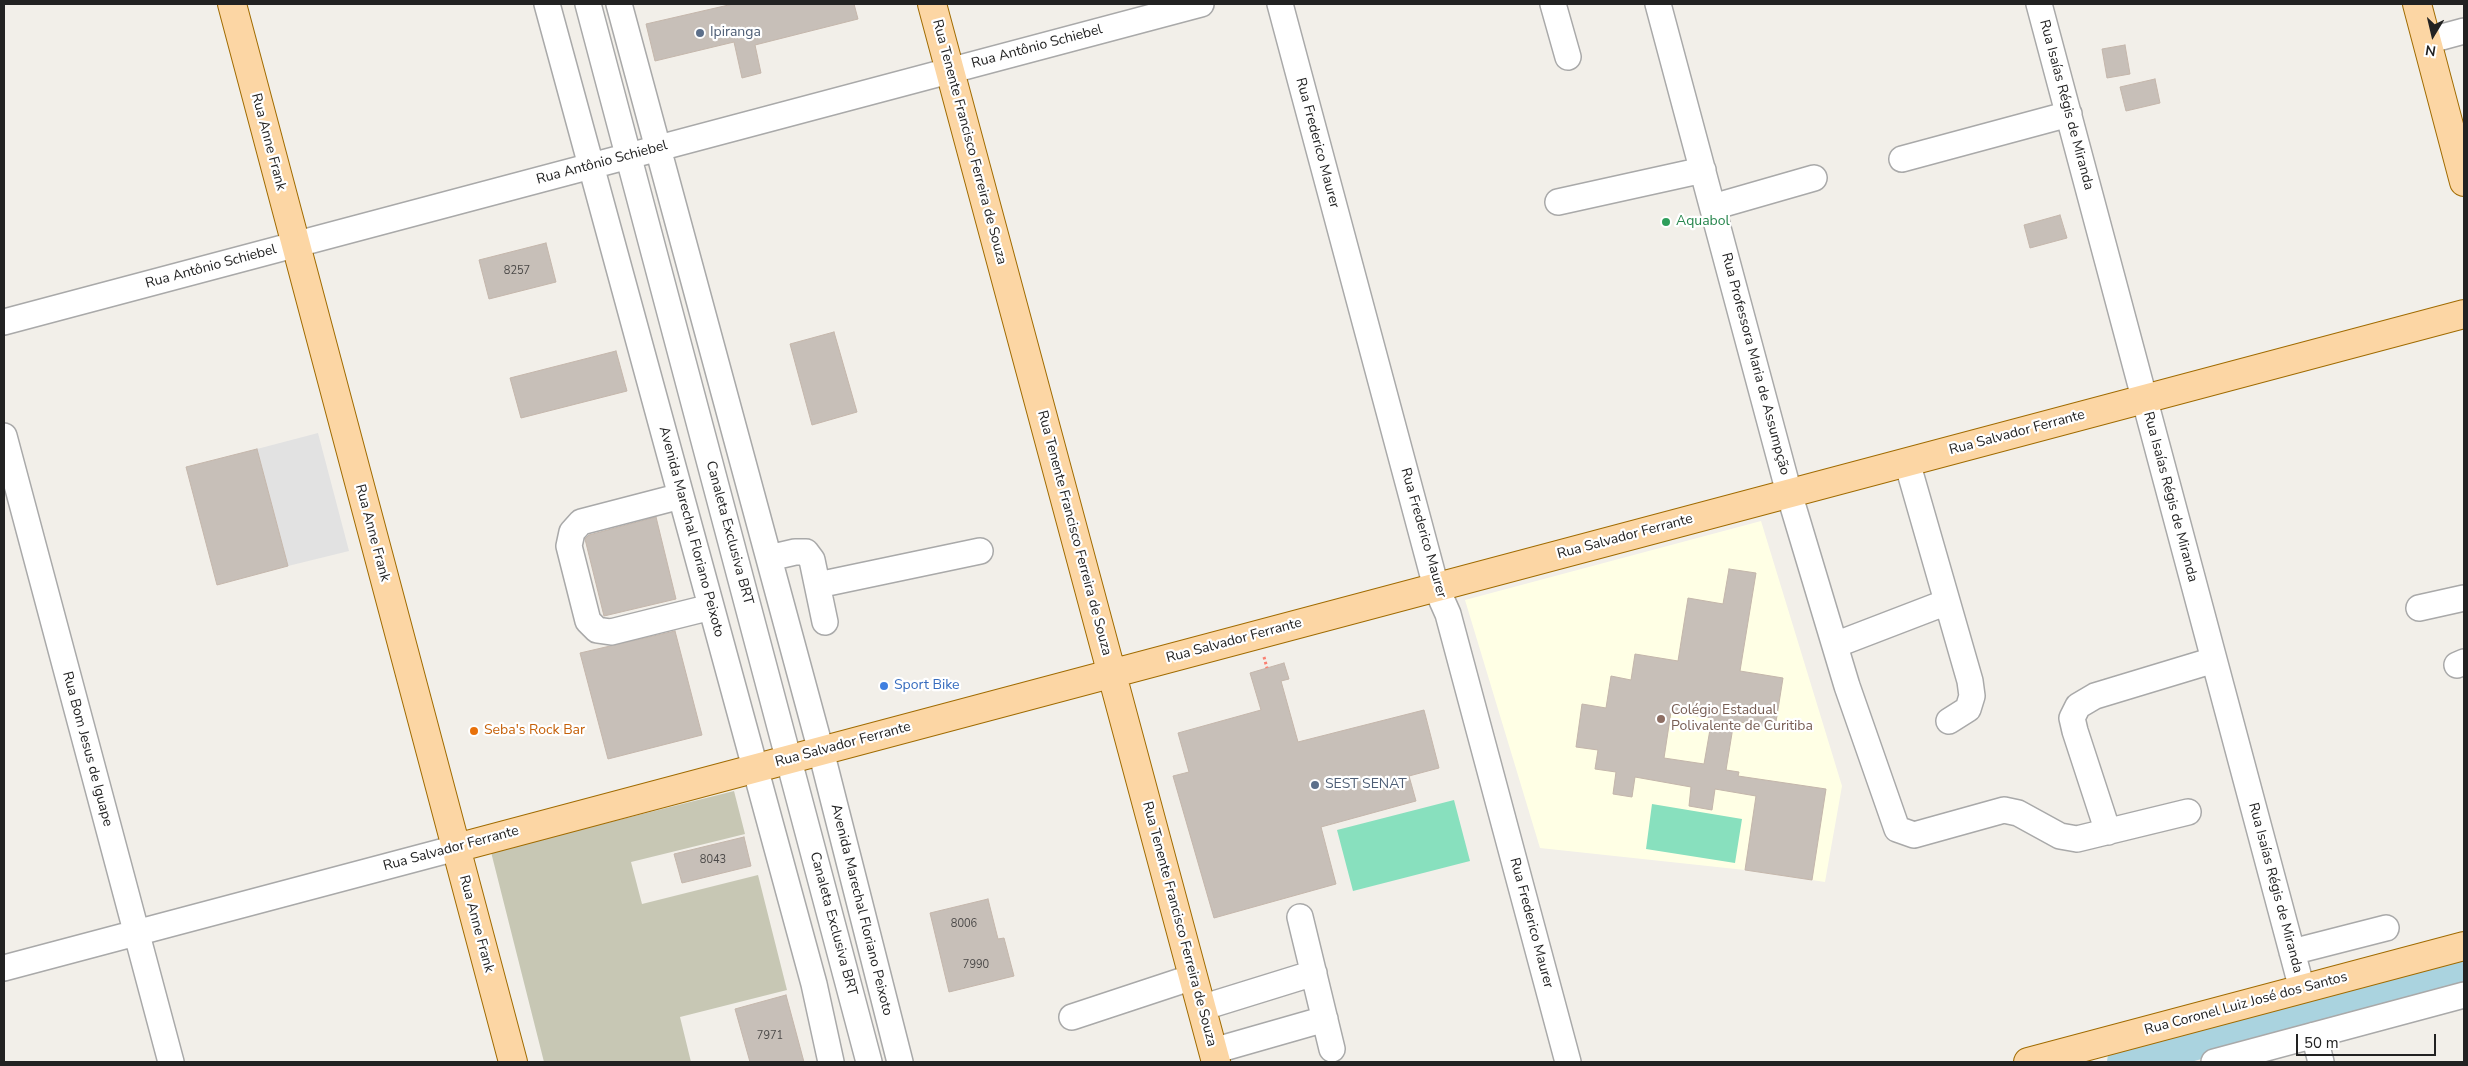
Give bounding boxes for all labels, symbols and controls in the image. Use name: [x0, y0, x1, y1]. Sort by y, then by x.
north arrow: [2408, 10, 2458, 60]
street label: Rua Tenente Francisco Ferreira de Souza: [928, 18, 1010, 266]
street label: Rua Isaías Régis de Miranda: [2035, 18, 2097, 192]
street label: Rua Antônio Schiebel: [970, 21, 1104, 73]
place label: Ipiranga: [710, 25, 761, 41]
marker: Ipiranga: [694, 27, 706, 39]
text: N: [2424, 40, 2437, 61]
street label: Rua Frederico Maurer: [1291, 76, 1343, 210]
street label: Rua Anne Frank: [247, 91, 289, 193]
street label: Rua Antônio Schiebel: [535, 137, 669, 189]
place label: Aquabol: [1676, 214, 1730, 230]
marker: Aquabol: [1660, 216, 1672, 228]
street label: Rua Antônio Schiebel: [144, 241, 278, 293]
street label: Rua Professora Maria de Assumpção: [1717, 251, 1793, 477]
house number: 8257: [504, 264, 530, 278]
street label: Rua Salvador Ferrante: [1947, 407, 2087, 459]
street label: Rua Tenente Francisco Ferreira de Souza: [1033, 409, 1115, 657]
street label: Rua Isaías Régis de Miranda: [2139, 410, 2201, 584]
street label: Avenida Marechal Floriano Peixoto: [655, 425, 727, 639]
street label: Canaleta Exclusiva BRT: [702, 459, 756, 607]
street label: Rua Frederico Maurer: [1396, 466, 1450, 600]
street label: Rua Anne Frank: [351, 482, 393, 584]
street label: Rua Salvador Ferrante: [1555, 511, 1695, 563]
street label: Rua Salvador Ferrante: [1164, 615, 1304, 667]
street label: Rua Bom Jesus de Iguape: [58, 670, 116, 828]
place label: Sport Bike: [894, 678, 959, 694]
marker: Sport Bike: [878, 680, 890, 692]
place label: Colégio Estadual Polivalente de Curitiba: [1671, 703, 1813, 736]
marker: Colégio Estadual Polivalente de Curitiba: [1655, 713, 1667, 725]
street label: Rua Salvador Ferrante: [773, 719, 913, 771]
place label: Seba's Rock Bar: [484, 723, 585, 739]
marker: Seba's Rock Bar: [468, 725, 480, 737]
place label: SEST SENAT: [1325, 777, 1407, 793]
marker: SEST SENAT: [1309, 779, 1321, 791]
street label: Rua Tenente Francisco Ferreira de Souza: [1138, 800, 1220, 1048]
street label: Rua Isaías Régis de Miranda: [2244, 801, 2306, 975]
street label: Avenida Marechal Floriano Peixoto: [827, 802, 895, 1018]
street label: Rua Salvador Ferrante: [381, 823, 521, 875]
street label: Canaleta Exclusiva BRT: [806, 850, 860, 998]
house number: 8043: [700, 853, 726, 867]
street label: Rua Frederico Maurer: [1505, 856, 1557, 990]
street label: Rua Anne Frank: [455, 873, 497, 975]
house number: 8006: [951, 917, 977, 931]
house number: 7990: [963, 958, 989, 972]
street label: Rua Coronel Luiz José dos Santos: [2143, 969, 2349, 1039]
scale bar: [2298, 1024, 2438, 1056]
house number: 7971: [757, 1029, 783, 1043]
text: 50 m: [2304, 1033, 2339, 1053]

